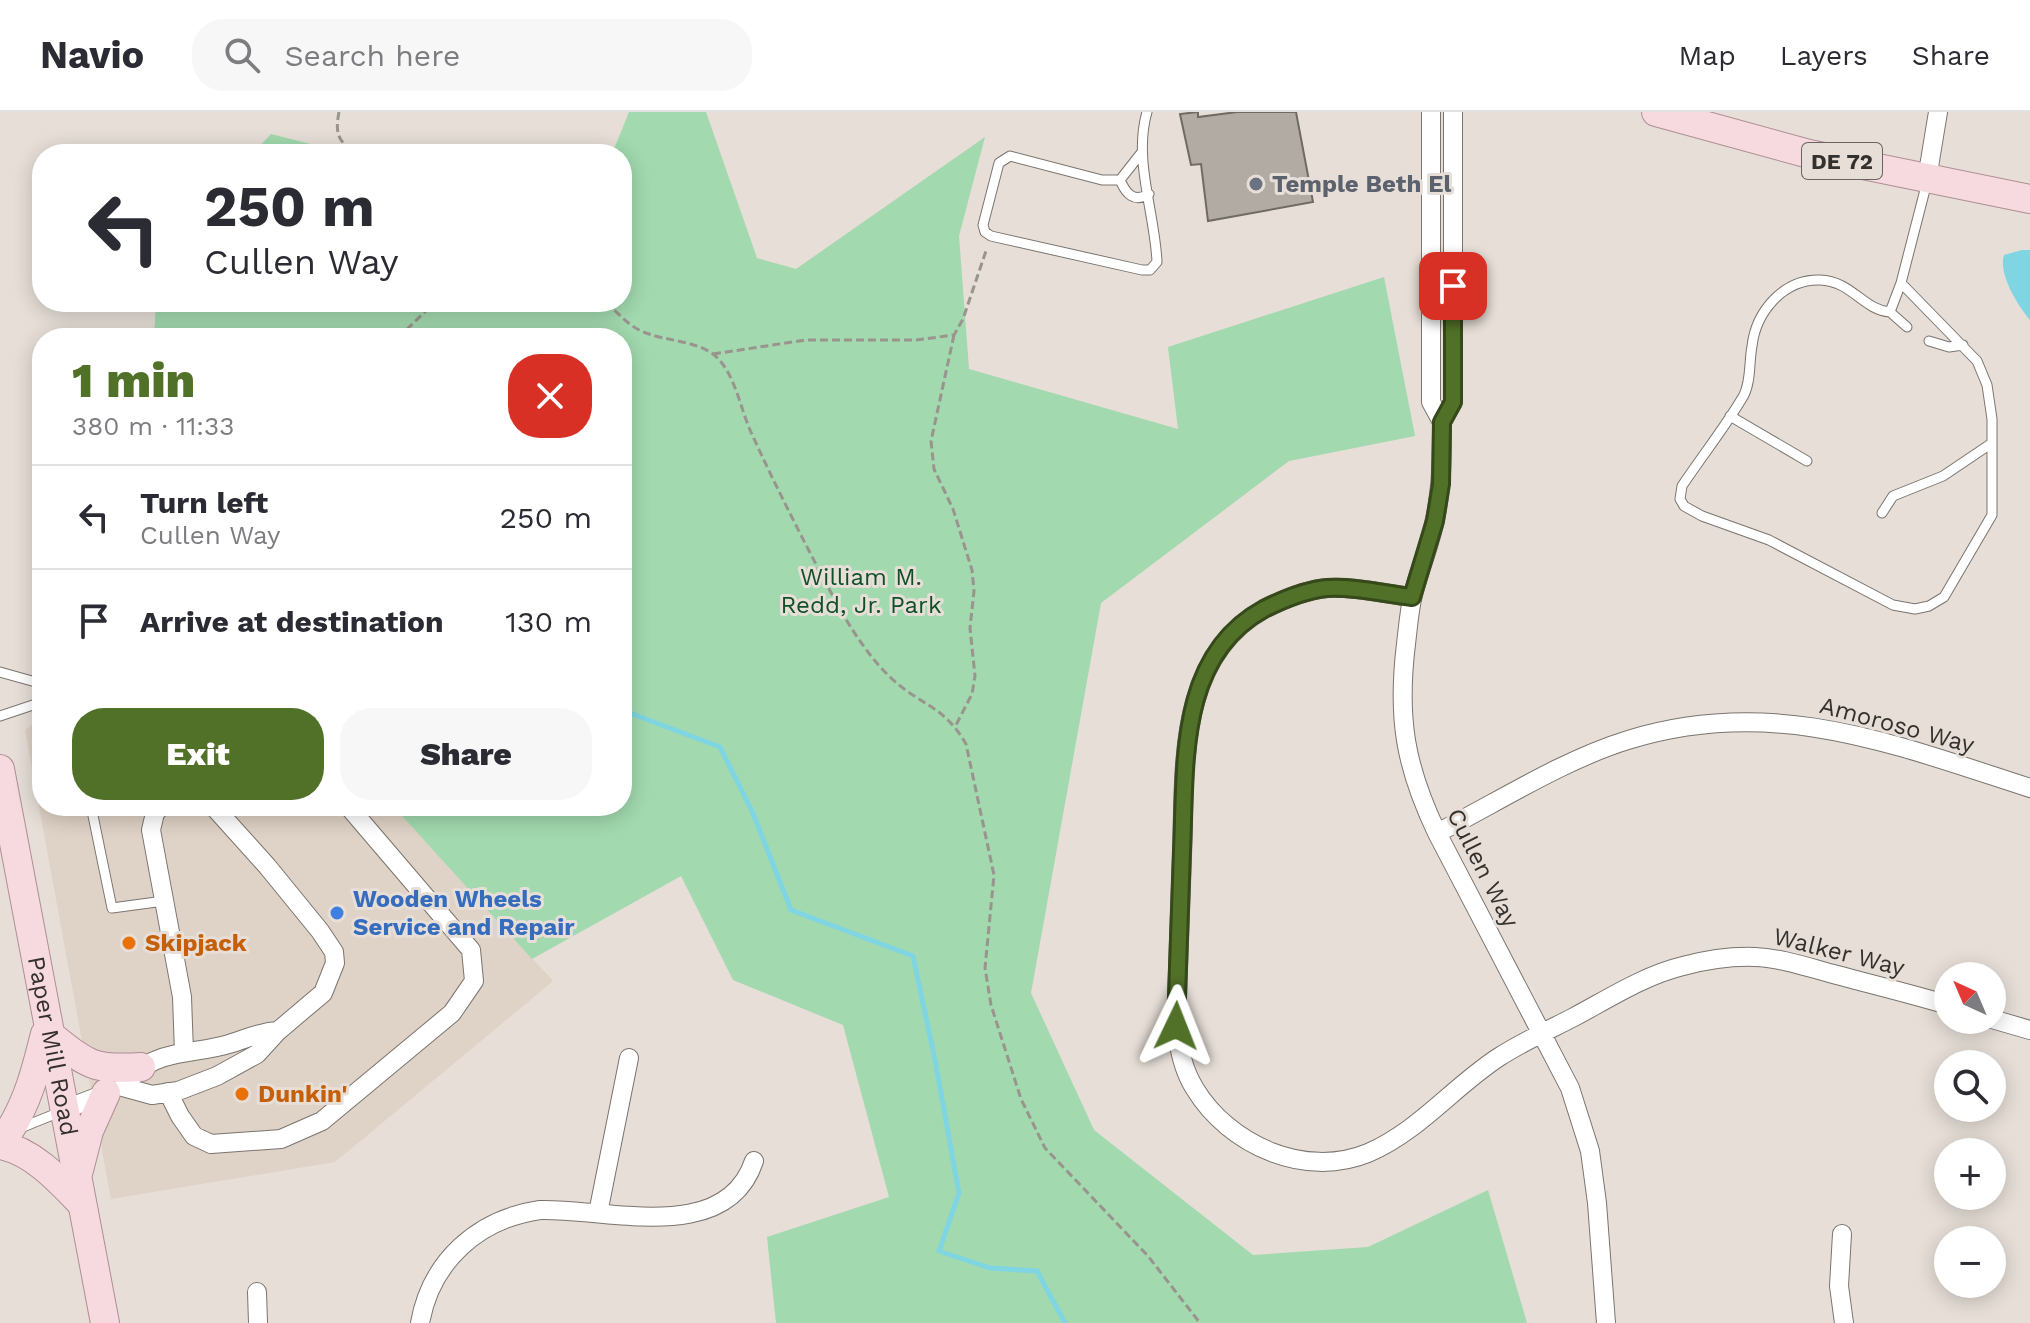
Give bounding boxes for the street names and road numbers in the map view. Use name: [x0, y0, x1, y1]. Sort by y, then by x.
road number: DE 72: [1802, 143, 1882, 179]
street label: Amoroso Way: [1817, 691, 1978, 759]
street label: Cullen Way: [1441, 804, 1525, 933]
street label: Walker Way: [1770, 922, 1908, 982]
street label: Paper Mill Road: [22, 954, 83, 1138]

